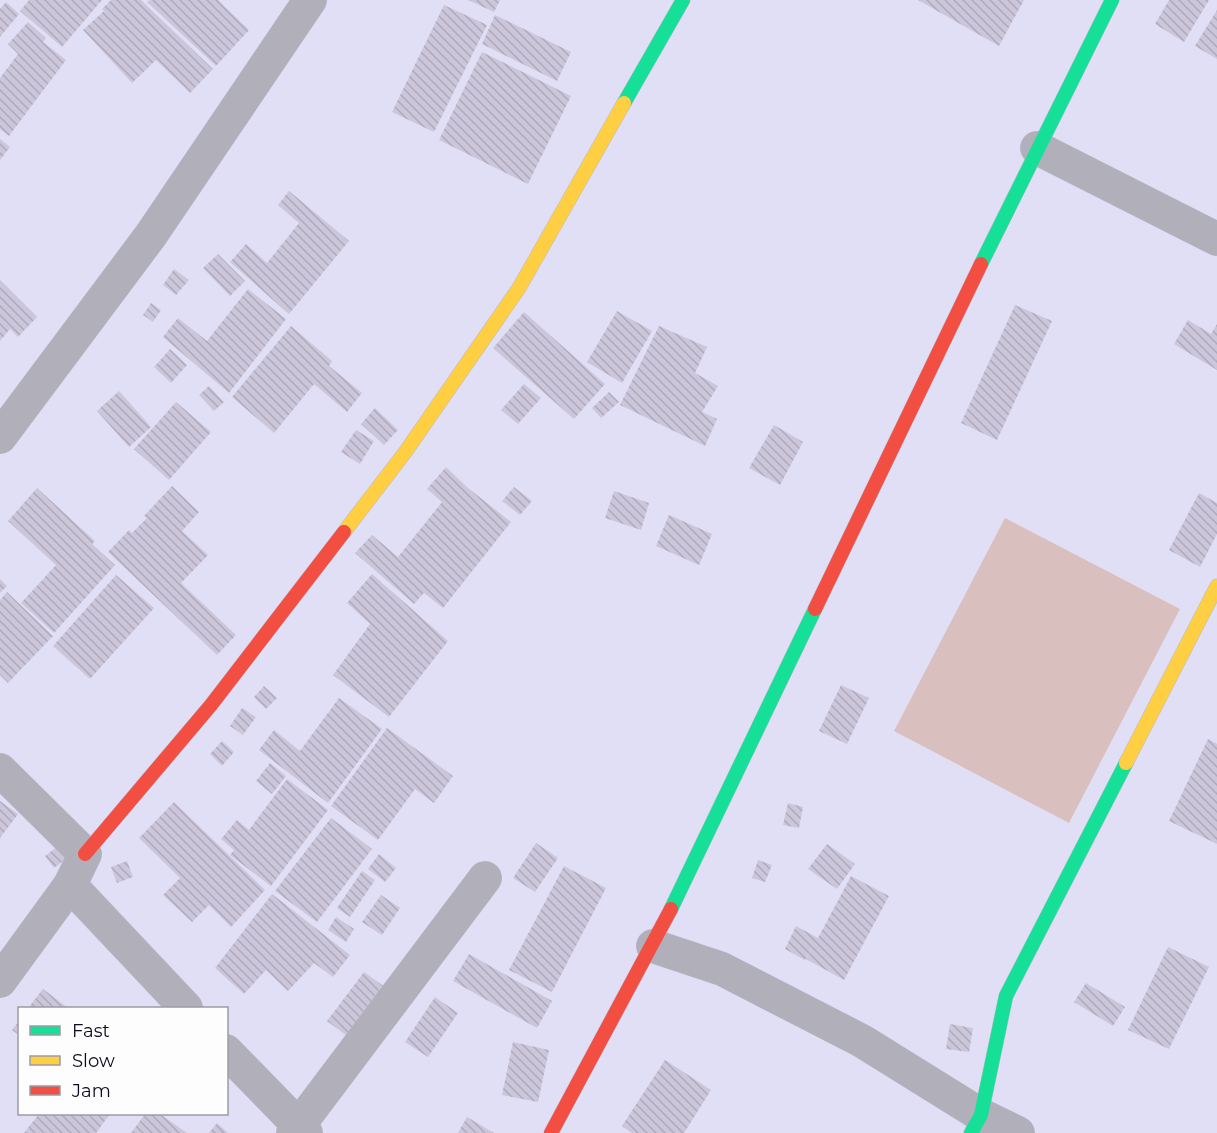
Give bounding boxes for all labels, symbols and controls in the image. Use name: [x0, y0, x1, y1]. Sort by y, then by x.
legend: [18, 1007, 228, 1115]
text: Fast: [72, 1020, 110, 1042]
text: Slow: [72, 1050, 115, 1072]
text: Jam: [71, 1080, 111, 1102]

